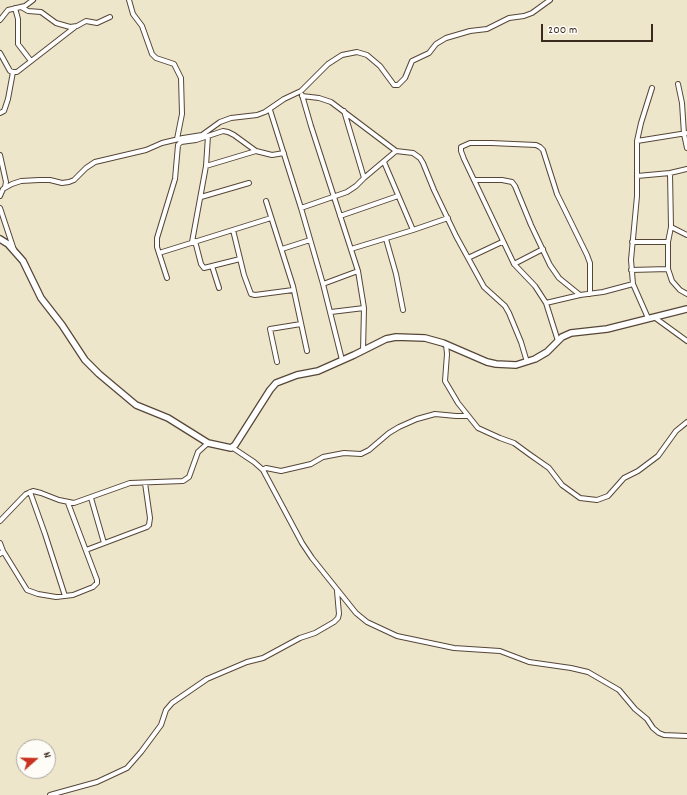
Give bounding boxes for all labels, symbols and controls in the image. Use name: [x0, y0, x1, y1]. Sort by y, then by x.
scale bar: [543, 16, 655, 42]
text: 200 m: [548, 22, 577, 39]
north arrow: [16, 739, 56, 779]
text: N: [38, 750, 55, 761]

